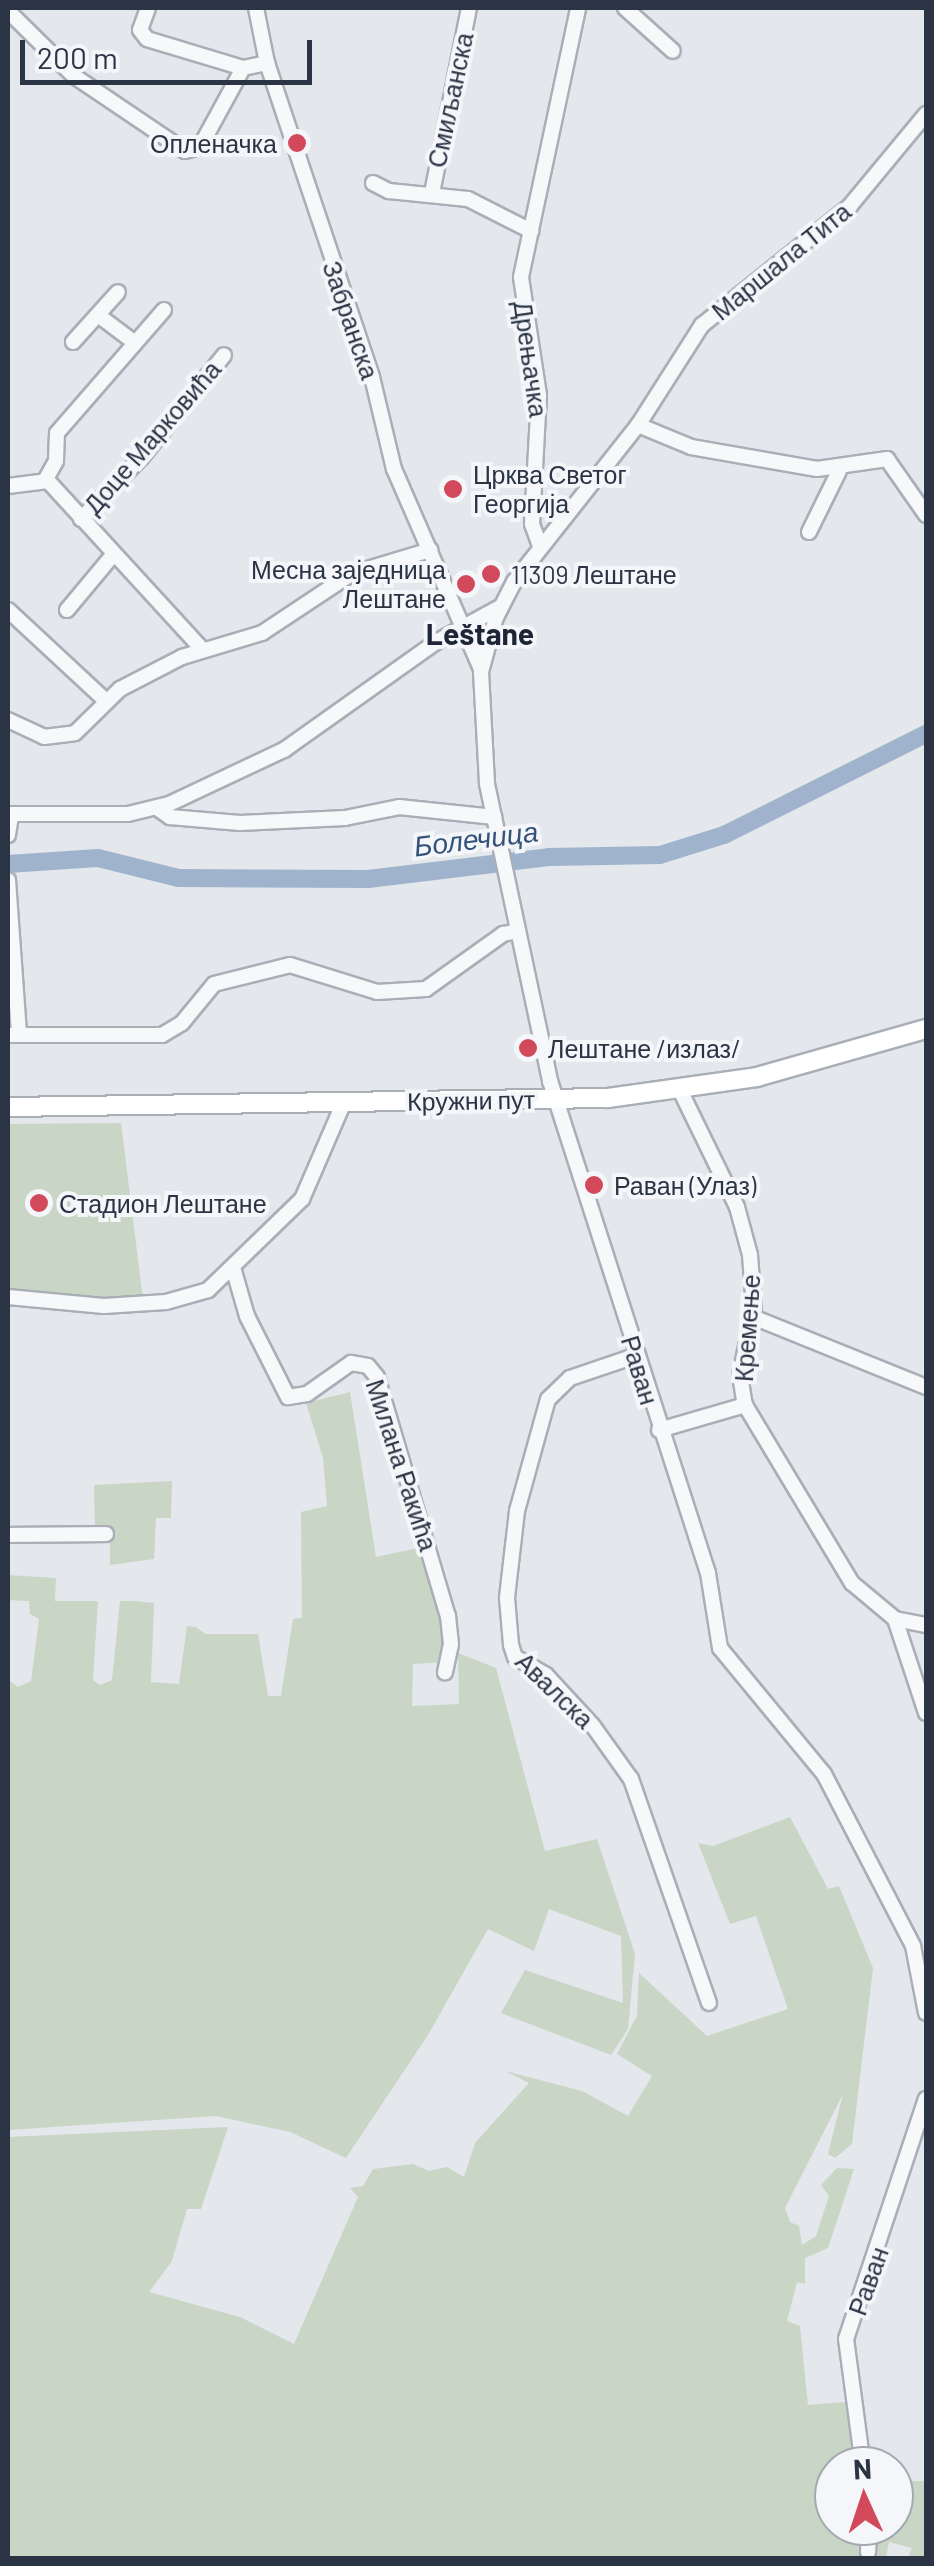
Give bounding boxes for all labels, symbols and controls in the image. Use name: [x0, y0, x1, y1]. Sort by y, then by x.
scale bar: [25, 20, 318, 82]
street label: Смиљанска: [421, 30, 479, 170]
text: 200 m: [37, 39, 118, 75]
place label: Опленачка: [150, 128, 277, 158]
marker: Опленачка: [286, 132, 308, 154]
street label: Маршала Тита: [706, 196, 856, 326]
street label: Забранска: [317, 257, 385, 383]
street label: Дрењачка: [508, 299, 554, 419]
street label: Доце Марковића: [77, 354, 227, 520]
place label: Црква Светог Георгија: [473, 460, 627, 519]
marker: Црква Светог Георгија: [442, 478, 464, 500]
place label: Месна заједница Лештане: [251, 555, 446, 614]
place label: 11309 Лештане: [511, 559, 677, 589]
marker: 11309 Лештане: [480, 563, 502, 585]
marker: Месна заједница Лештане: [455, 573, 477, 595]
district label: Leštane: [426, 615, 534, 651]
water label: Болечица: [412, 814, 540, 862]
place label: Лештане /излаз/: [548, 1033, 741, 1063]
marker: Лештане /излаз/: [517, 1037, 539, 1059]
street label: Кружни пут: [407, 1084, 535, 1116]
place label: Раван (Улаз): [614, 1170, 756, 1200]
marker: Раван (Улаз): [583, 1174, 605, 1196]
place label: Стадион Лештане: [59, 1188, 267, 1218]
marker: Стадион Лештане: [28, 1192, 50, 1214]
street label: Кремење: [728, 1273, 766, 1383]
street label: Раван: [615, 1332, 665, 1408]
street label: Милана Ракића: [360, 1376, 444, 1554]
street label: Авалска: [510, 1646, 600, 1734]
street label: Раван: [842, 2243, 894, 2319]
north arrow: [814, 2446, 914, 2546]
text: N: [852, 2451, 873, 2486]

